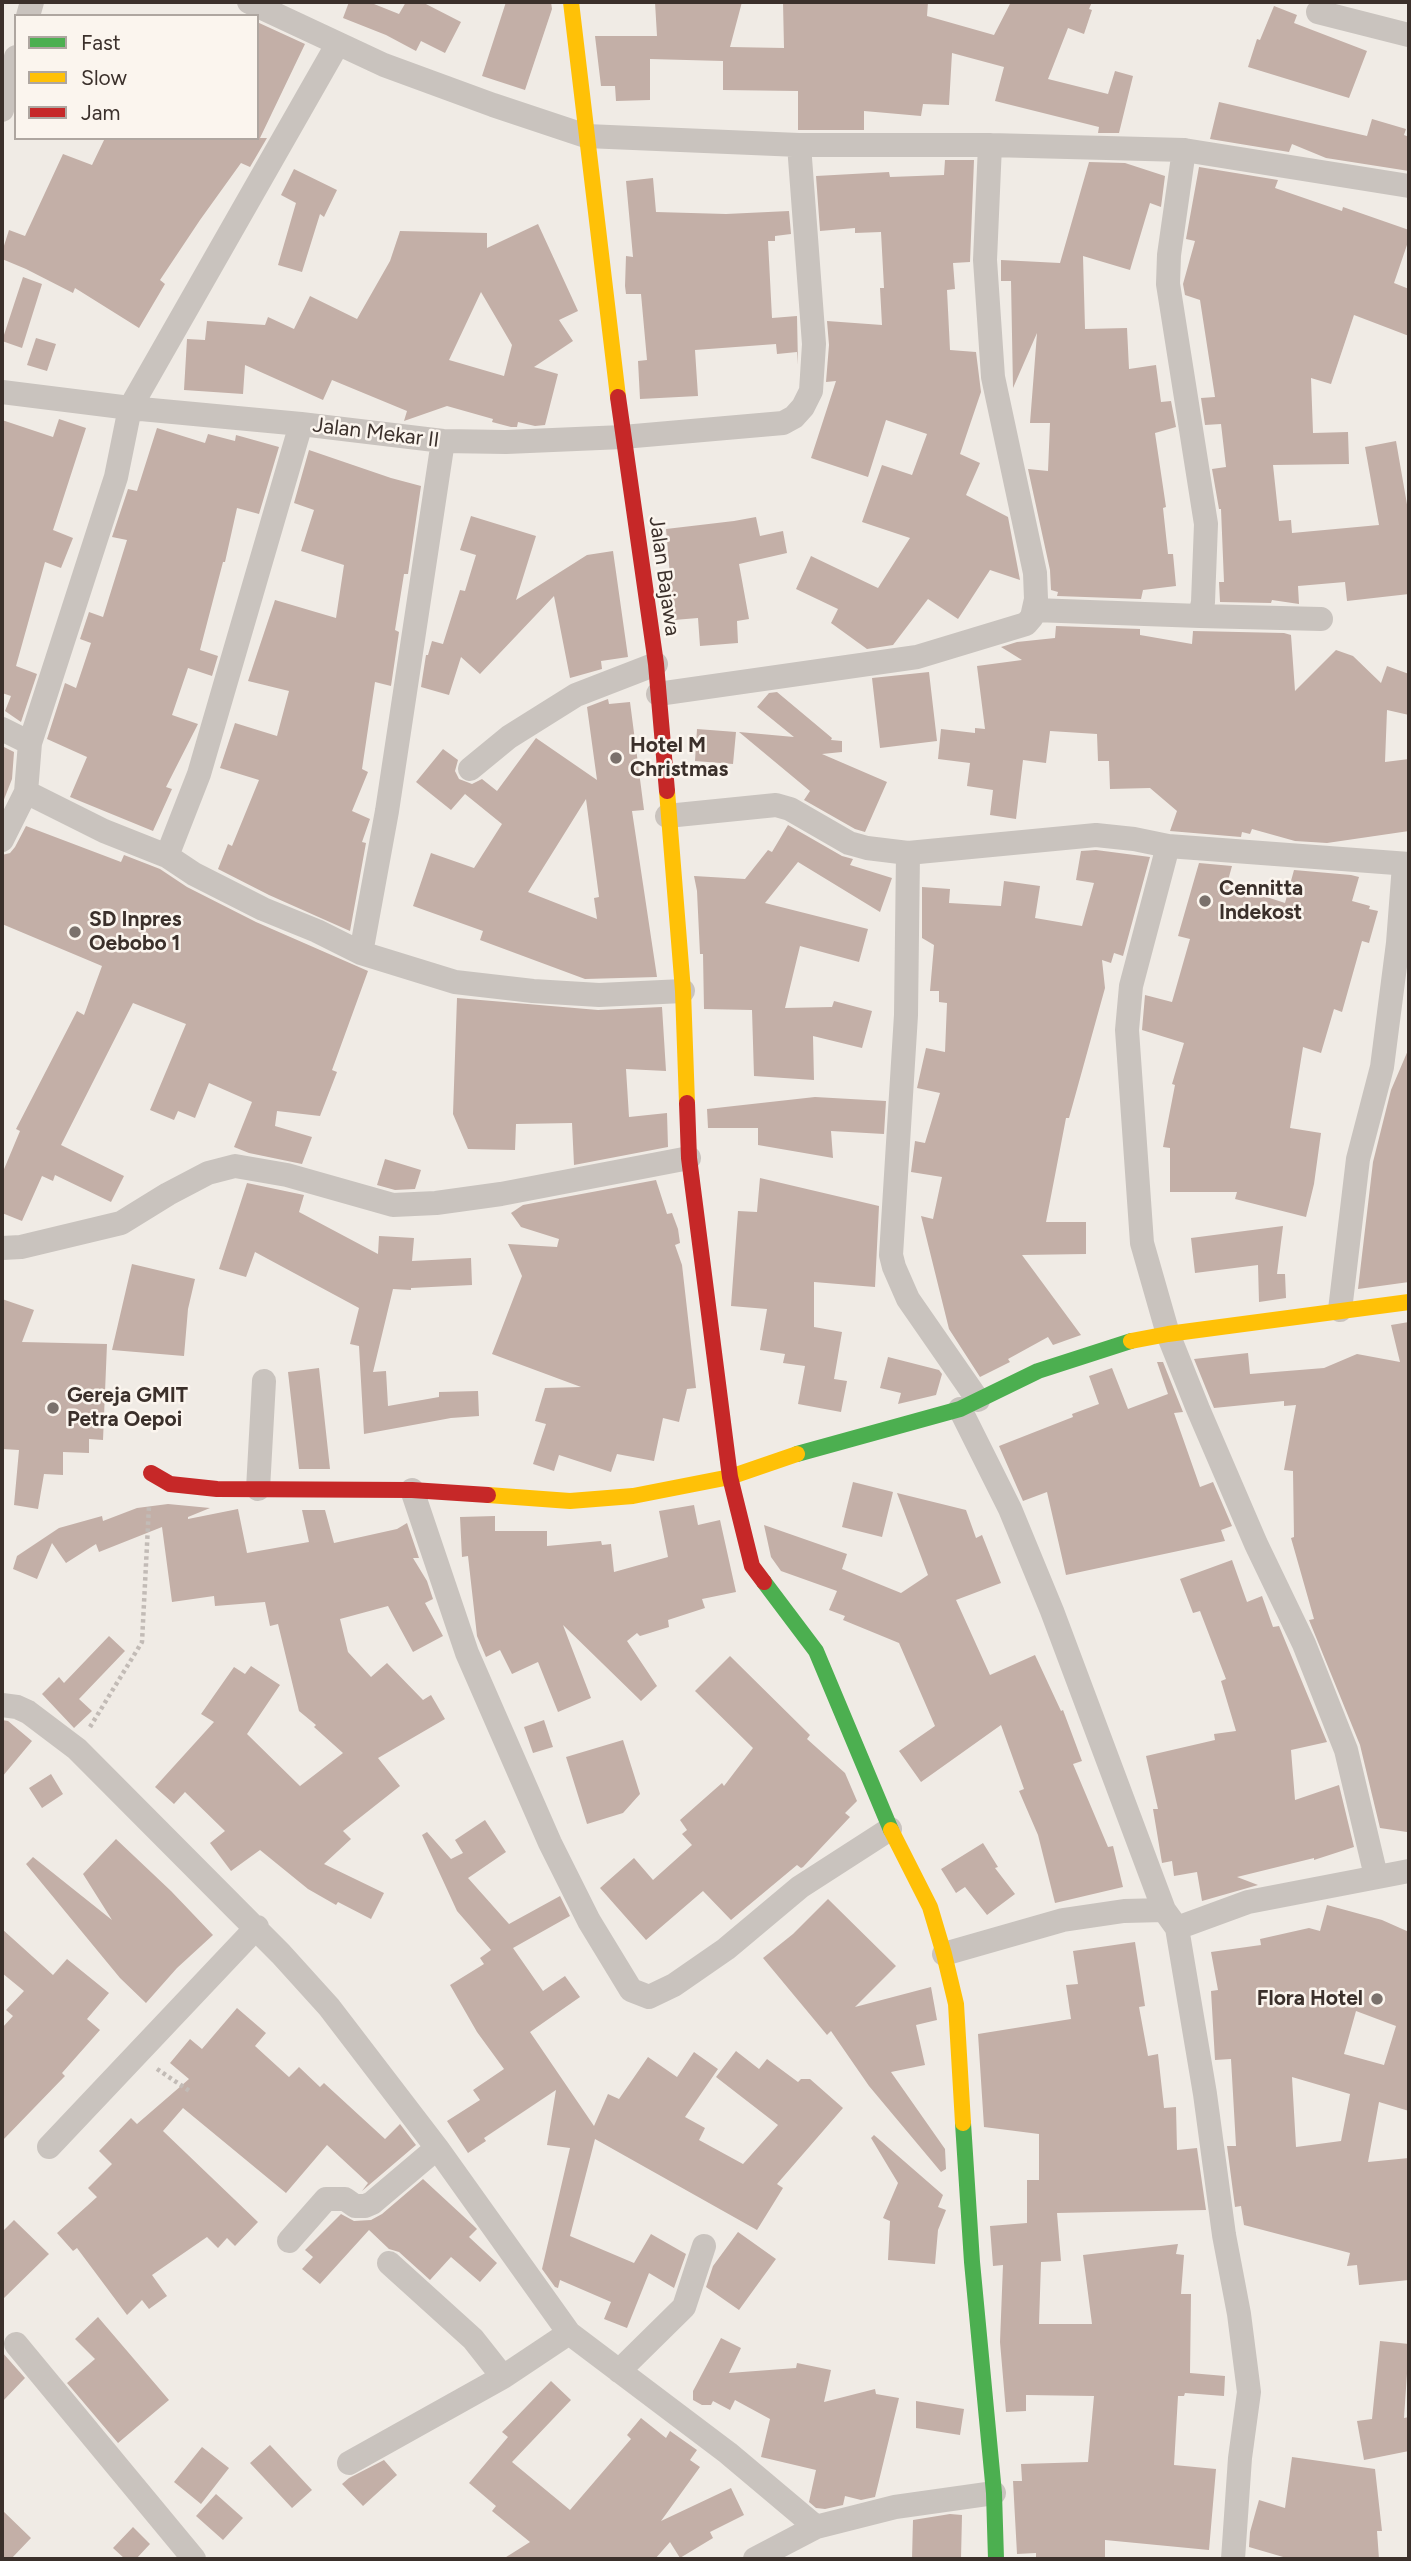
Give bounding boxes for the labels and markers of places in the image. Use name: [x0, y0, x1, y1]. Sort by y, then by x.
place label: Hotel M Christmas: [630, 733, 728, 783]
marker: Hotel M Christmas: [608, 750, 624, 766]
place label: Cennitta Indekost: [1219, 876, 1303, 926]
marker: Cennitta Indekost: [1197, 893, 1213, 909]
place label: SD Inpres Oebobo 1: [89, 907, 181, 957]
marker: SD Inpres Oebobo 1: [67, 924, 83, 940]
place label: Gereja GMIT Petra Oepoi: [67, 1383, 188, 1433]
marker: Gereja GMIT Petra Oepoi: [45, 1400, 61, 1416]
place label: Flora Hotel: [1257, 1986, 1363, 2012]
marker: Flora Hotel: [1369, 1991, 1385, 2007]

